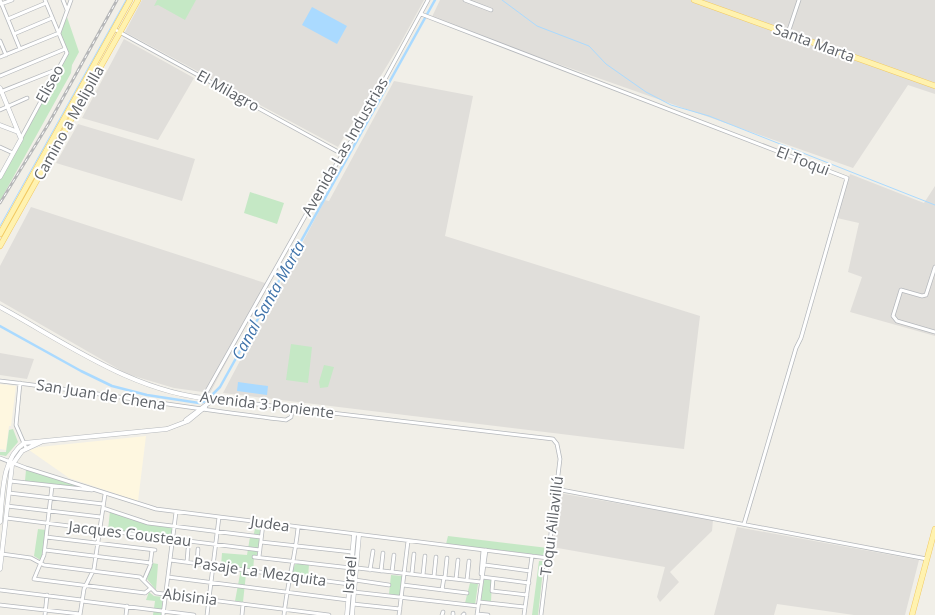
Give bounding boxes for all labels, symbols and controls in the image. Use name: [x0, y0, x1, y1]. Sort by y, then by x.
street label: Santa Marta: [771, 18, 858, 66]
street label: Eliseo: [31, 61, 68, 106]
street label: Camino a Melipilla: [28, 62, 108, 183]
street label: El Milagro: [194, 65, 263, 116]
street label: Avenida Las Industrias: [296, 74, 392, 219]
street label: El Toqui: [774, 141, 833, 179]
water label: Canal Santa Marta: [226, 237, 310, 363]
street label: San Juan de Chena: [35, 374, 167, 414]
street label: Avenida 3 Poniente: [199, 386, 335, 422]
street label: Toqui Aillavillú: [535, 475, 567, 577]
street label: Judea: [247, 510, 291, 536]
street label: Jacques Cousteau: [66, 515, 193, 550]
street label: Pasaje La Mezquita: [192, 552, 328, 590]
street label: Israel: [337, 555, 361, 595]
street label: Abisinia: [162, 583, 218, 609]

